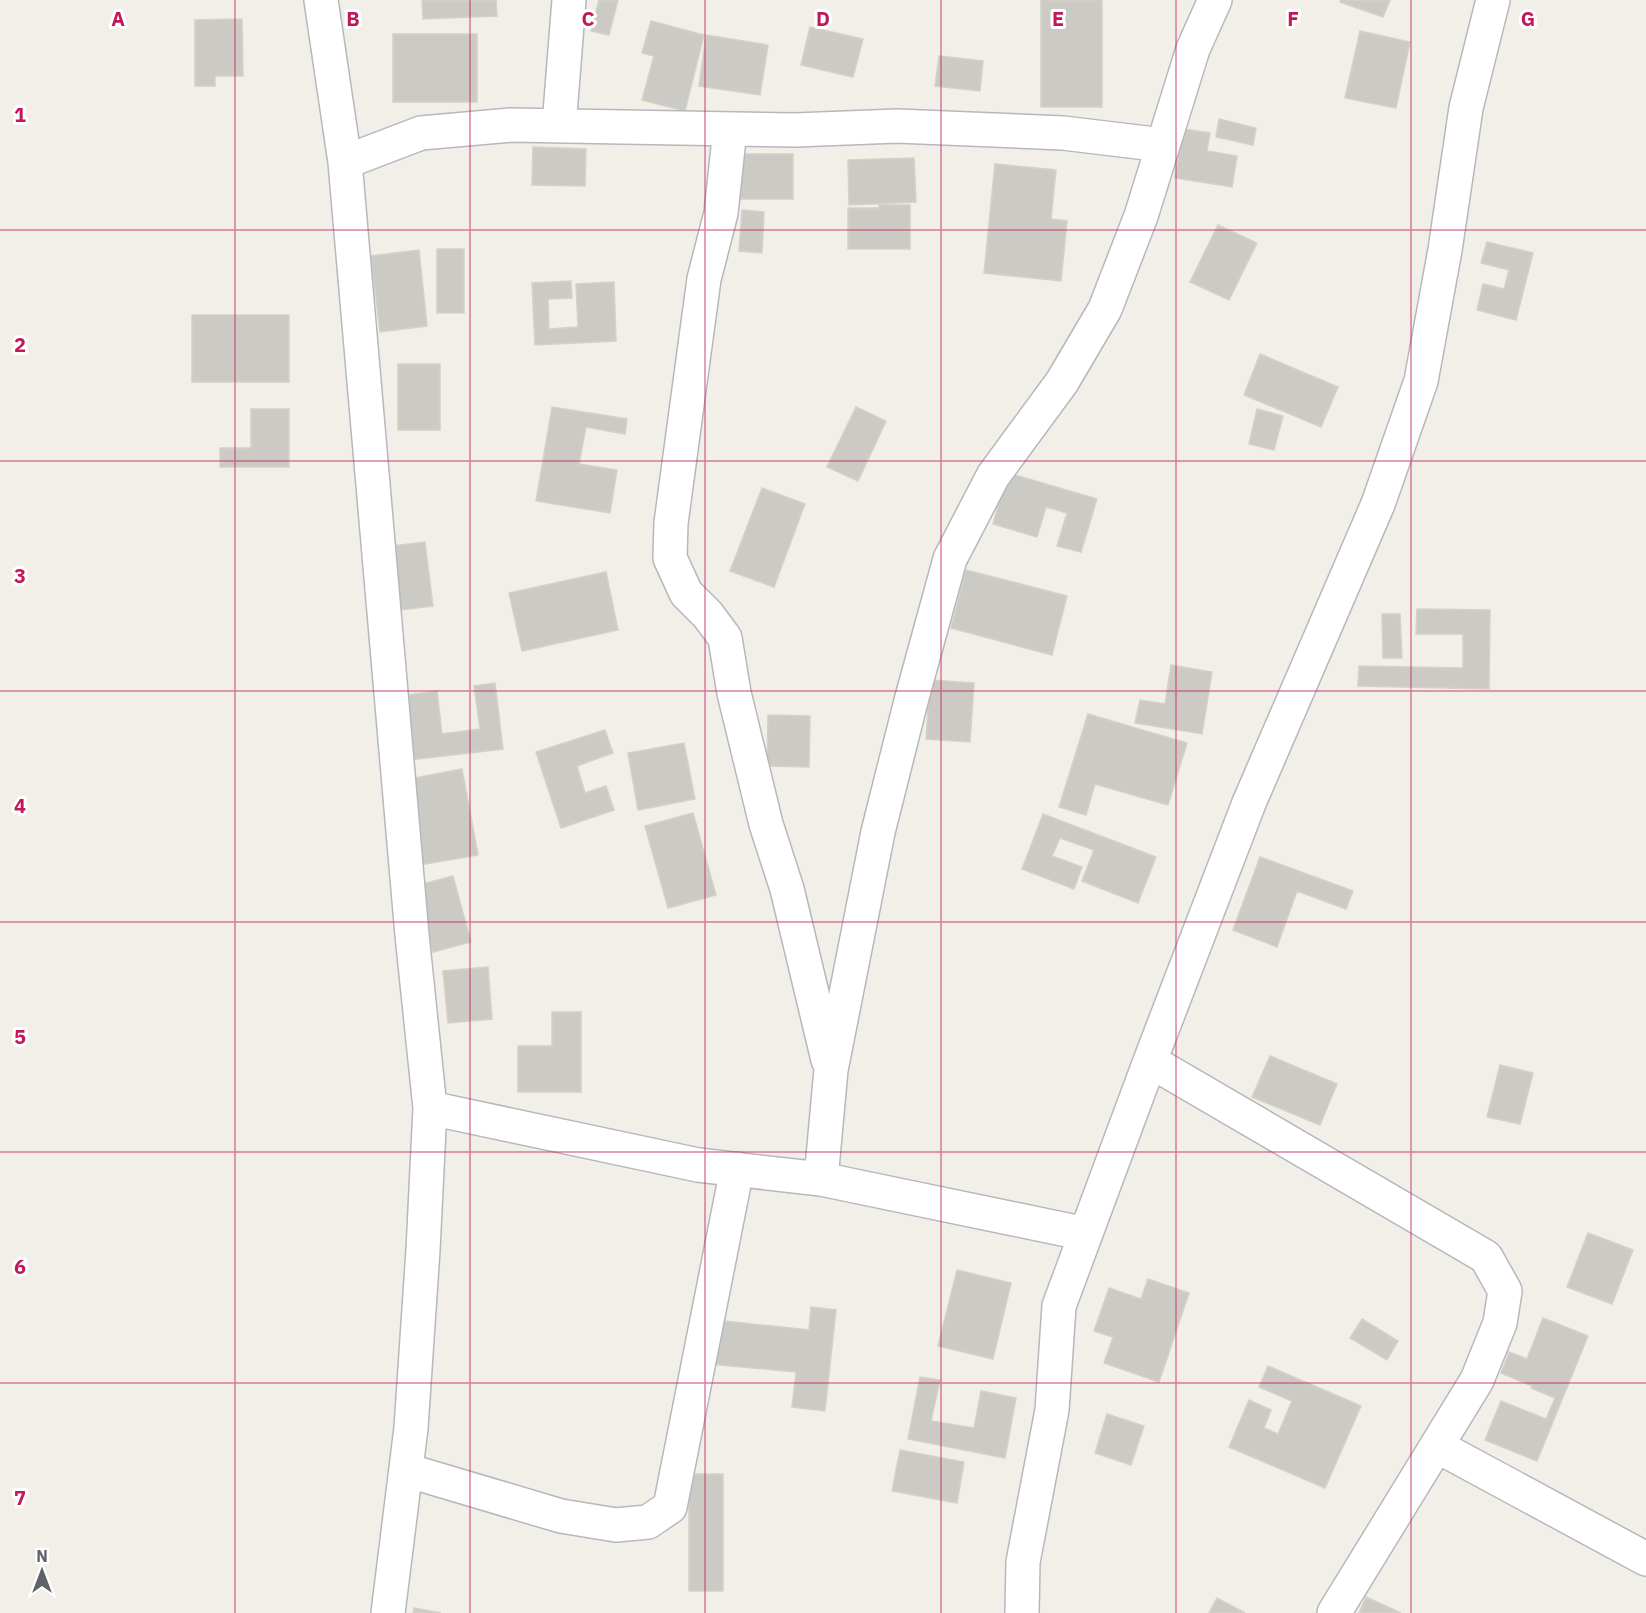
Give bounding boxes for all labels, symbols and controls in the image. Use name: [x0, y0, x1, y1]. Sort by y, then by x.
text: A: [111, 5, 125, 32]
text: B: [346, 5, 360, 32]
text: C: [581, 5, 595, 32]
text: D: [816, 5, 830, 32]
text: E: [1052, 5, 1064, 32]
text: F: [1287, 5, 1299, 32]
text: G: [1521, 5, 1535, 32]
text: 1: [14, 101, 26, 128]
text: 2: [14, 331, 26, 358]
text: 3: [14, 562, 26, 589]
text: 4: [14, 792, 26, 819]
text: 5: [14, 1023, 26, 1050]
text: 6: [14, 1253, 26, 1280]
text: 7: [14, 1484, 26, 1511]
north arrow: [12, 1541, 72, 1601]
text: N: [36, 1546, 48, 1566]

